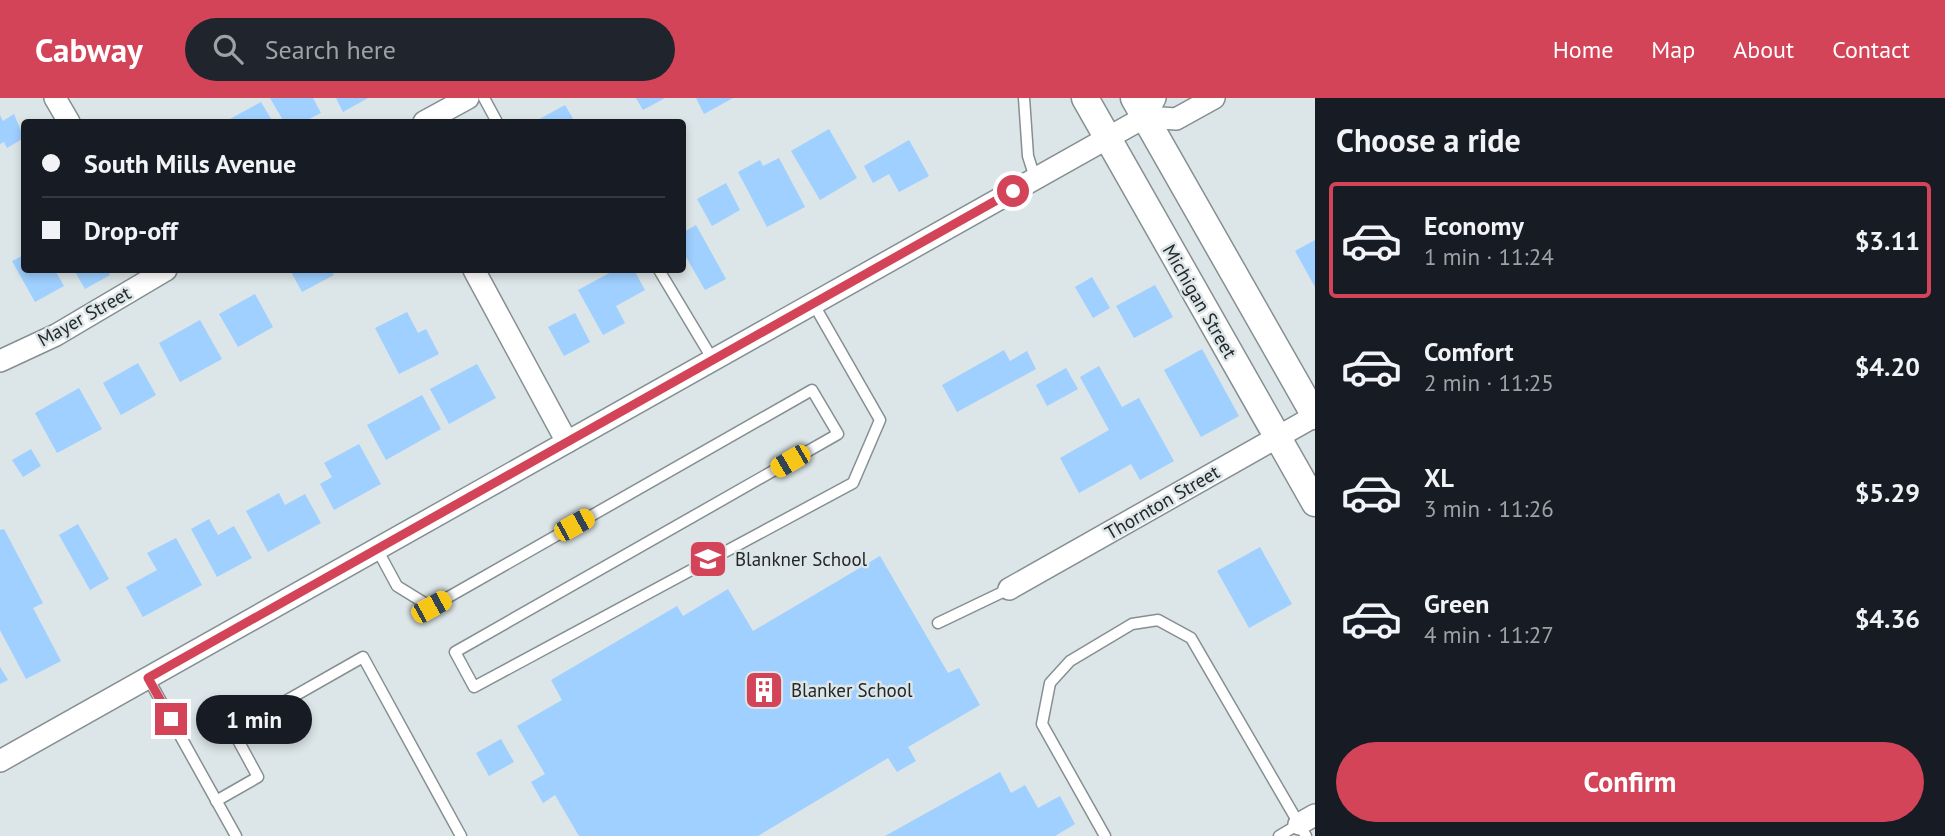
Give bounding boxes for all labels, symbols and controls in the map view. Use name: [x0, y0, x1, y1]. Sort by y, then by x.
search box: [185, 18, 675, 81]
text: Cabway: [35, 28, 143, 71]
icon: search: [209, 30, 247, 68]
text: Search here: [265, 33, 396, 66]
text: Home: [1553, 34, 1613, 65]
text: Map: [1651, 34, 1695, 65]
text: About: [1733, 34, 1794, 65]
text: Contact: [1832, 34, 1910, 65]
text: Choose a ride: [1336, 119, 1521, 161]
text: South Mills Avenue: [84, 147, 296, 180]
route start: [997, 175, 1029, 207]
icon: car: [1340, 209, 1403, 272]
text: Economy: [1424, 209, 1524, 242]
text: Drop-off: [84, 214, 178, 247]
text: $3.11: [1855, 224, 1920, 257]
street label: Michigan Street: [1158, 240, 1243, 363]
text: 1 min · 11:24: [1424, 242, 1554, 271]
street label: Mayer Street: [33, 280, 135, 351]
icon: car: [1340, 335, 1403, 398]
text: Comfort: [1424, 335, 1514, 368]
text: $4.20: [1855, 350, 1920, 383]
text: 2 min · 11:25: [1424, 368, 1554, 397]
car: [767, 441, 814, 481]
street label: Thornton Street: [1100, 459, 1224, 544]
icon: car: [1340, 461, 1403, 524]
text: XL: [1424, 461, 1454, 494]
text: $5.29: [1855, 476, 1920, 509]
text: 3 min · 11:26: [1424, 494, 1554, 523]
car: [551, 506, 598, 544]
school or university icon: Blankner School: [687, 538, 729, 580]
place label: Blankner School: [735, 547, 868, 571]
icon: car: [1340, 587, 1403, 650]
text: Green: [1424, 587, 1489, 620]
car: [408, 588, 455, 626]
text: $4.36: [1855, 602, 1920, 635]
text: 4 min · 11:27: [1424, 620, 1554, 649]
building icon: Blanker School: [743, 669, 785, 711]
place label: Blanker School: [791, 678, 913, 702]
callout: 1 min: [196, 694, 311, 744]
route end: [155, 703, 187, 735]
text: 1 min: [226, 705, 282, 734]
button: Confirm: [1336, 742, 1924, 822]

